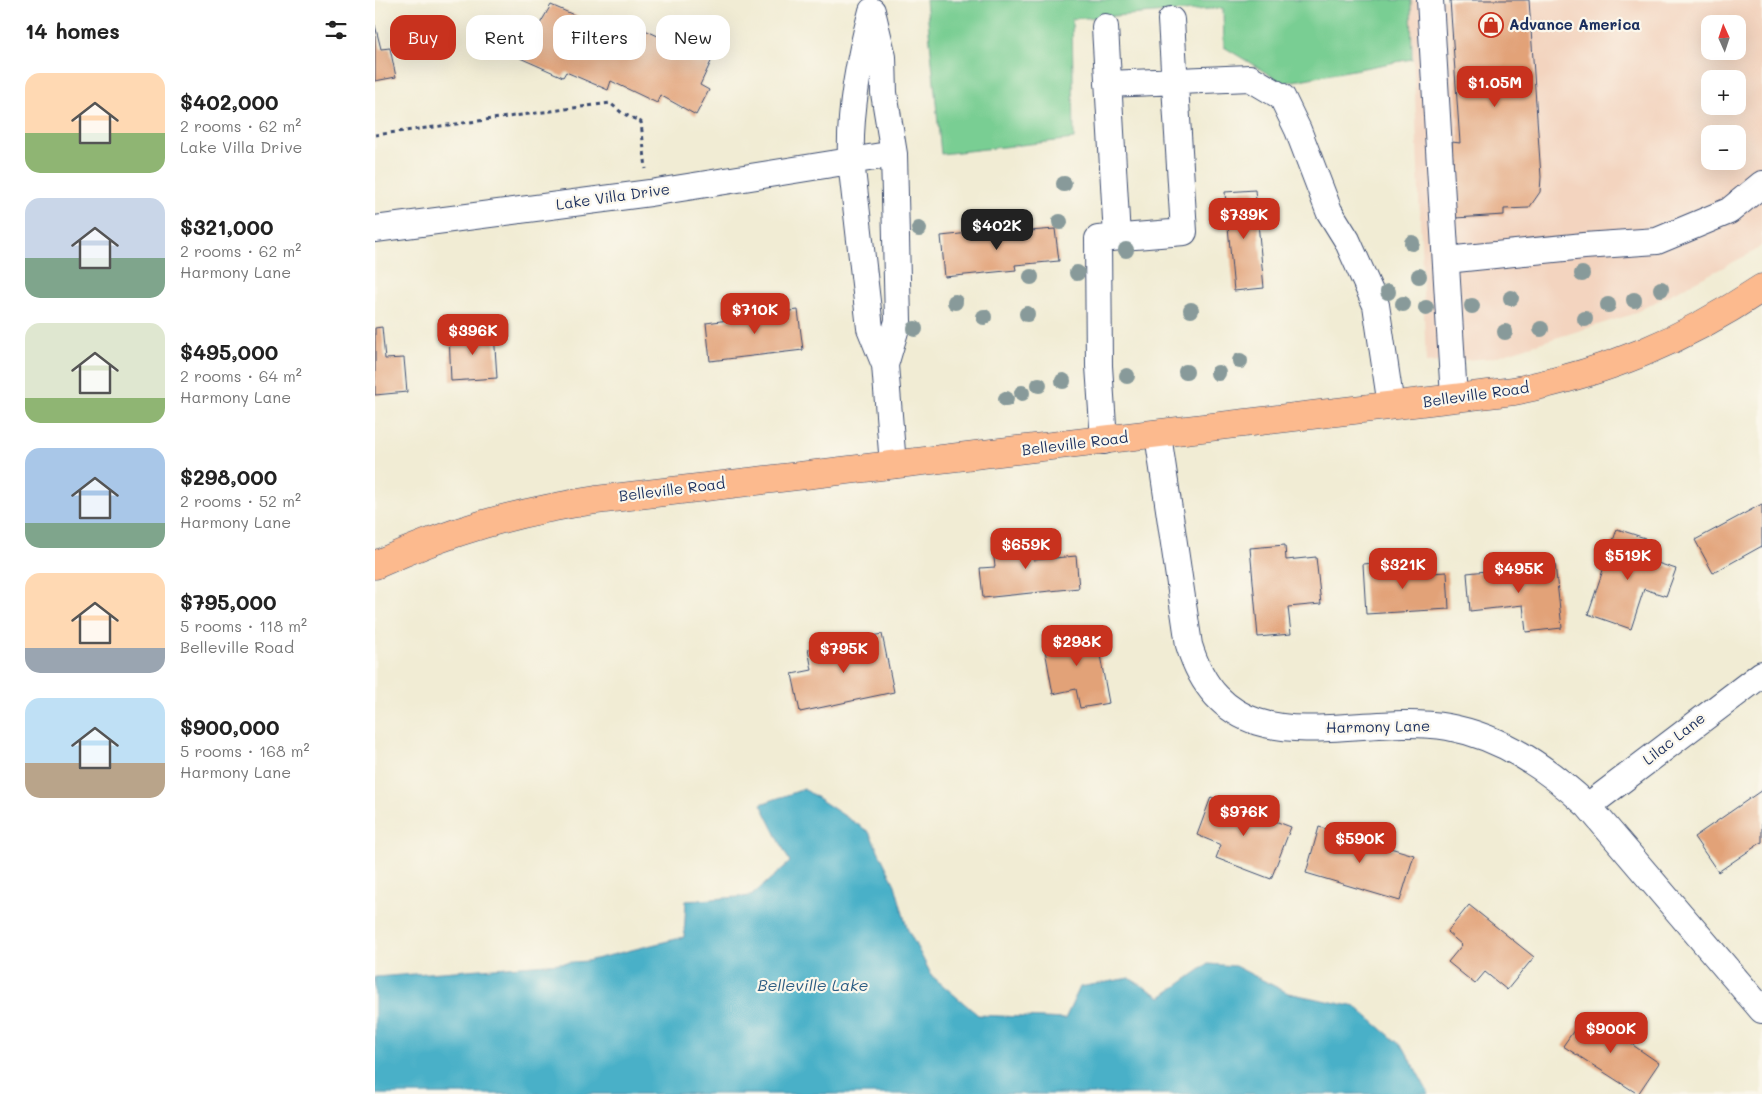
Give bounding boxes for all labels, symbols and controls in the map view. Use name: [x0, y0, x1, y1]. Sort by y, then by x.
shop icon: Advance America: [1478, 12, 1504, 38]
place label: Advance America: [1509, 14, 1641, 34]
chip: Buy: [390, 15, 456, 60]
chip: Rent: [466, 15, 543, 60]
chip: Filters: [553, 15, 646, 60]
chip: New: [656, 15, 730, 60]
north arrow: [1701, 15, 1746, 60]
map controls: [1701, 15, 1746, 170]
icon: filters: [322, 16, 350, 44]
text: 14 homes: [25, 17, 120, 44]
pin: $1.05M: [1454, 66, 1536, 108]
button: +: [1701, 70, 1746, 115]
text: $1.05M: [1468, 71, 1522, 92]
text: $402,000: [180, 88, 279, 115]
icon: home: [65, 93, 125, 153]
text: 2 rooms · 62 m²: [180, 115, 301, 136]
button: −: [1701, 125, 1746, 170]
text: Lake Villa Drive: [180, 136, 303, 157]
street label: Lake Villa Drive: [555, 178, 671, 214]
pin: $739K: [1209, 198, 1279, 240]
text: $739K: [1220, 203, 1268, 224]
pin: $402K: [962, 208, 1032, 251]
text: $321,000: [180, 213, 274, 240]
text: $402K: [972, 214, 1022, 235]
icon: home: [65, 218, 125, 278]
text: 2 rooms · 62 m²: [180, 240, 301, 261]
text: Harmony Lane: [180, 261, 291, 282]
pin: $710K: [720, 292, 790, 335]
text: $710K: [732, 298, 778, 319]
pin: $396K: [438, 314, 508, 356]
text: $396K: [448, 319, 498, 340]
text: $495,000: [180, 338, 278, 365]
icon: home: [65, 343, 125, 403]
text: 2 rooms · 64 m²: [180, 365, 302, 386]
street label: Belleville Road: [1422, 377, 1530, 411]
text: Harmony Lane: [180, 386, 291, 407]
street label: Belleville Road: [1021, 427, 1129, 459]
text: $298,000: [180, 463, 277, 490]
icon: home: [65, 468, 125, 528]
street label: Belleville Road: [618, 473, 726, 505]
text: 2 rooms · 52 m²: [180, 490, 301, 511]
text: Harmony Lane: [180, 511, 291, 532]
pin: $659K: [991, 528, 1061, 570]
text: $659K: [1001, 533, 1051, 554]
pin: $519K: [1593, 538, 1663, 581]
text: $519K: [1605, 544, 1651, 565]
pin: $321K: [1368, 548, 1438, 590]
pin: $495K: [1484, 552, 1554, 594]
text: $321K: [1380, 553, 1426, 574]
text: $495K: [1494, 557, 1544, 578]
text: $795,000: [180, 588, 277, 615]
icon: home: [65, 593, 125, 653]
text: 5 rooms · 118 m²: [180, 615, 307, 636]
pin: $298K: [1042, 624, 1112, 667]
text: $298K: [1053, 630, 1101, 651]
pin: $795K: [809, 632, 879, 674]
text: Belleville Road: [180, 636, 294, 657]
text: $795K: [820, 637, 868, 658]
street label: Lilac Lane: [1638, 708, 1709, 769]
text: $900,000: [180, 713, 280, 740]
street label: Harmony Lane: [1326, 715, 1430, 737]
icon: home: [65, 718, 125, 778]
text: 5 rooms · 168 m²: [180, 740, 310, 761]
text: Harmony Lane: [180, 761, 291, 782]
pin: $976K: [1209, 794, 1279, 837]
text: $976K: [1220, 800, 1268, 821]
pin: $590K: [1325, 822, 1395, 864]
text: $590K: [1335, 827, 1385, 848]
water label: Belleville Lake: [758, 974, 869, 995]
pin: $900K: [1576, 1012, 1646, 1054]
text: $900K: [1586, 1017, 1636, 1038]

